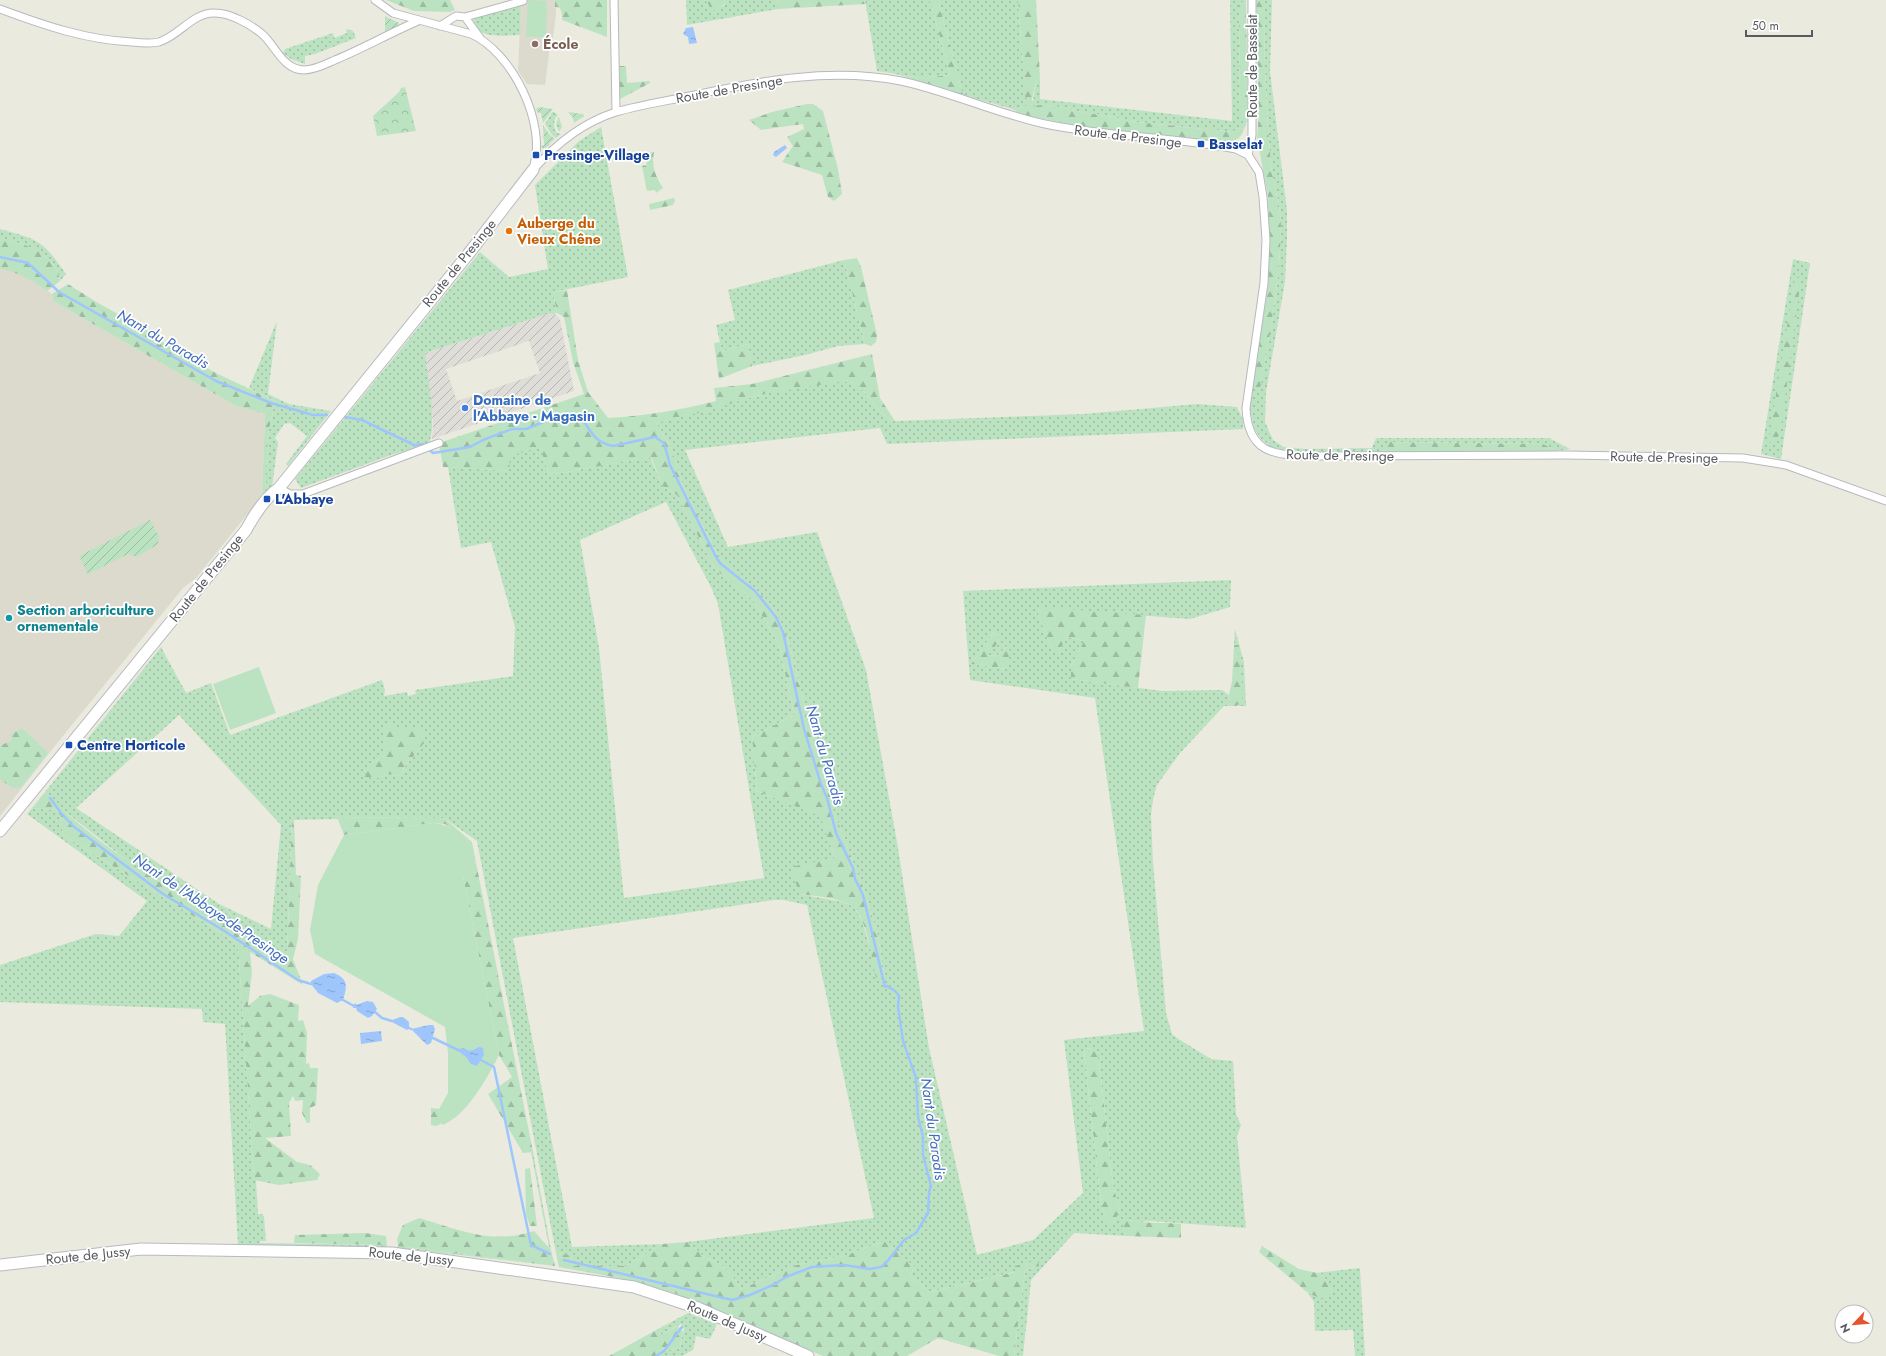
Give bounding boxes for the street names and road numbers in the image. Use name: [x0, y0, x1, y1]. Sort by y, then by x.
street label: Route de Basselat: [1242, 14, 1262, 118]
street label: Route de Presinge: [674, 70, 784, 108]
street label: Route de Presinge: [1073, 119, 1183, 153]
street label: Route de Presinge: [417, 215, 501, 311]
street label: Route de Presinge: [1286, 444, 1394, 466]
street label: Route de Presinge: [1610, 446, 1718, 468]
street label: Route de Presinge: [164, 530, 248, 626]
street label: Route de Jussy: [45, 1241, 132, 1269]
street label: Route de Jussy: [368, 1242, 455, 1270]
street label: Route de Jussy: [684, 1295, 771, 1347]

